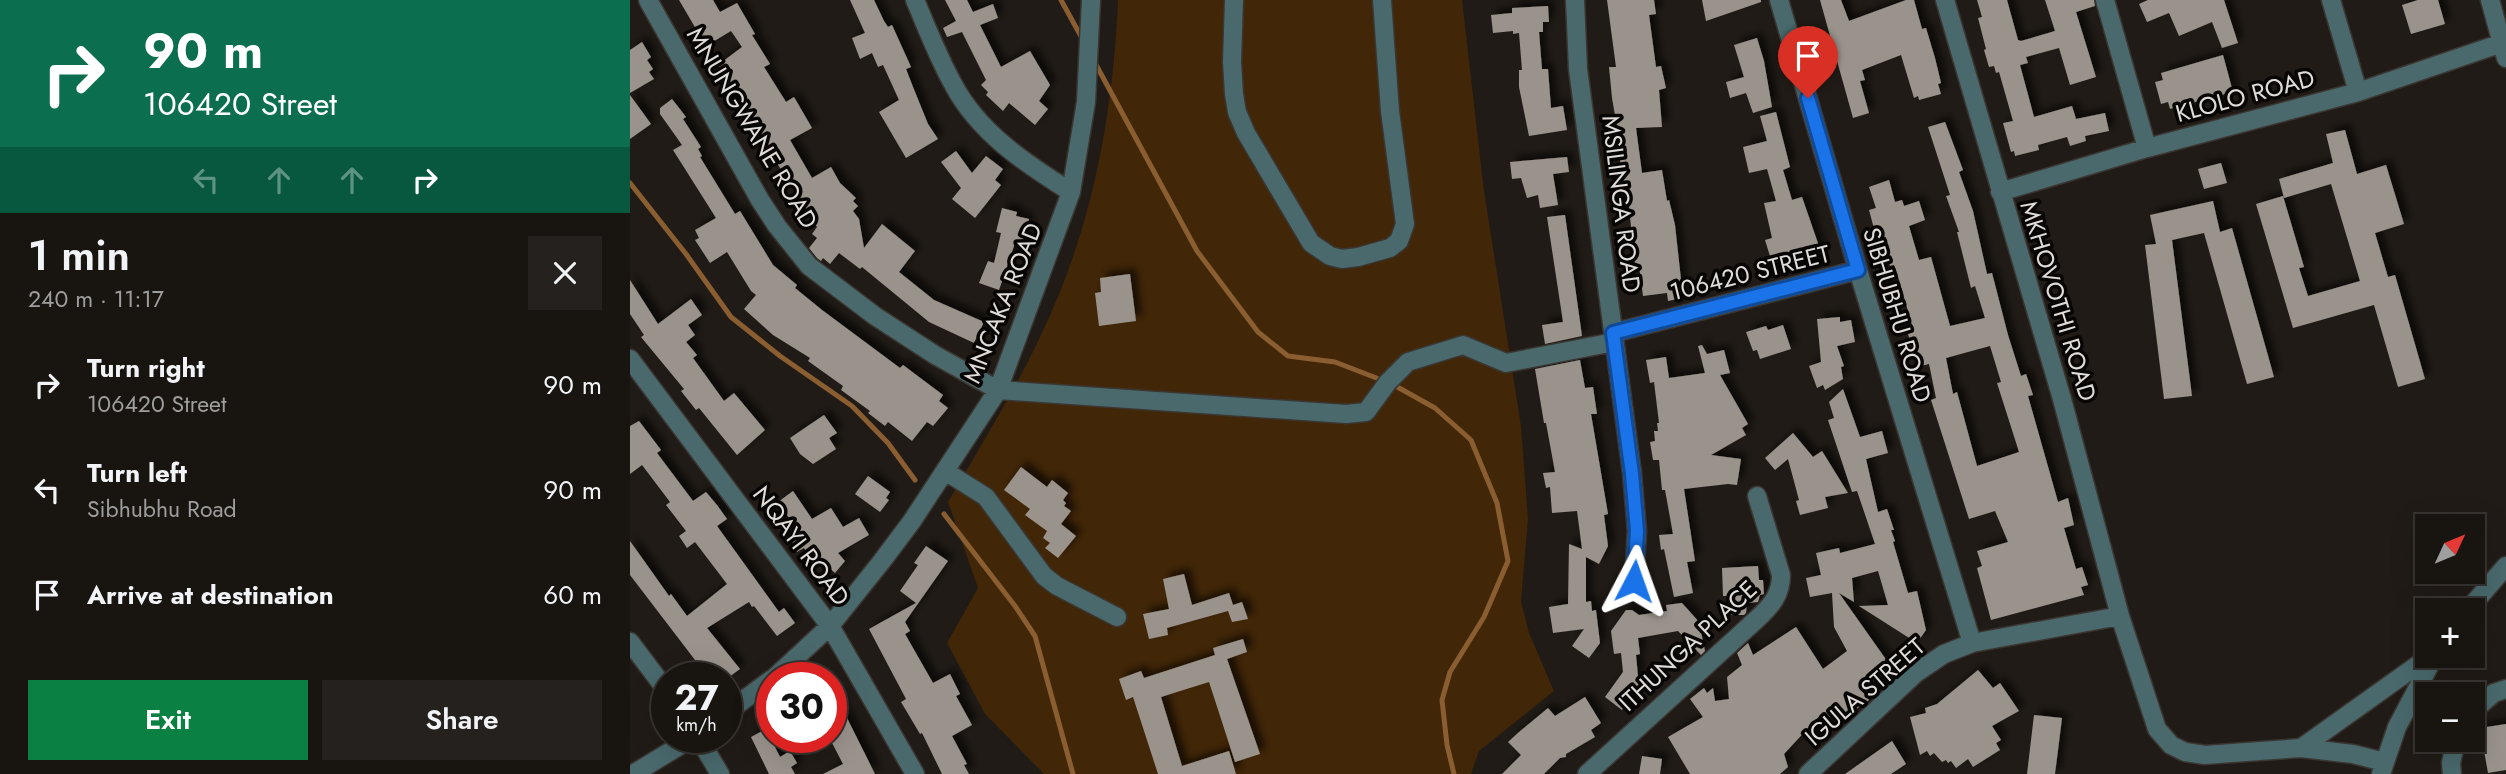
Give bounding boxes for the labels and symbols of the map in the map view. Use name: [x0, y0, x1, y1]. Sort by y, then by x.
street label: MNUNGWANE ROAD: [678, 20, 827, 235]
pin: [1778, 26, 1838, 98]
street label: KLOLO ROAD: [2171, 60, 2318, 131]
street label: MSILINGA ROAD: [1593, 113, 1650, 295]
street label: MKHOVOTHI ROAD: [2011, 197, 2106, 405]
street label: MNCAKA ROAD: [954, 217, 1051, 388]
street label: SIBHUBHU ROAD: [1854, 223, 1941, 407]
street label: 106420 STREET: [1666, 236, 1833, 309]
street label: NQAYI ROAD: [745, 478, 858, 613]
north arrow: [2415, 514, 2485, 584]
position arrow: [1597, 544, 1671, 618]
street label: ITHUNGA PLACE: [1611, 572, 1765, 719]
street label: IGULA STREET: [1797, 629, 1933, 754]
speed limit sign: 30: [756, 662, 847, 753]

